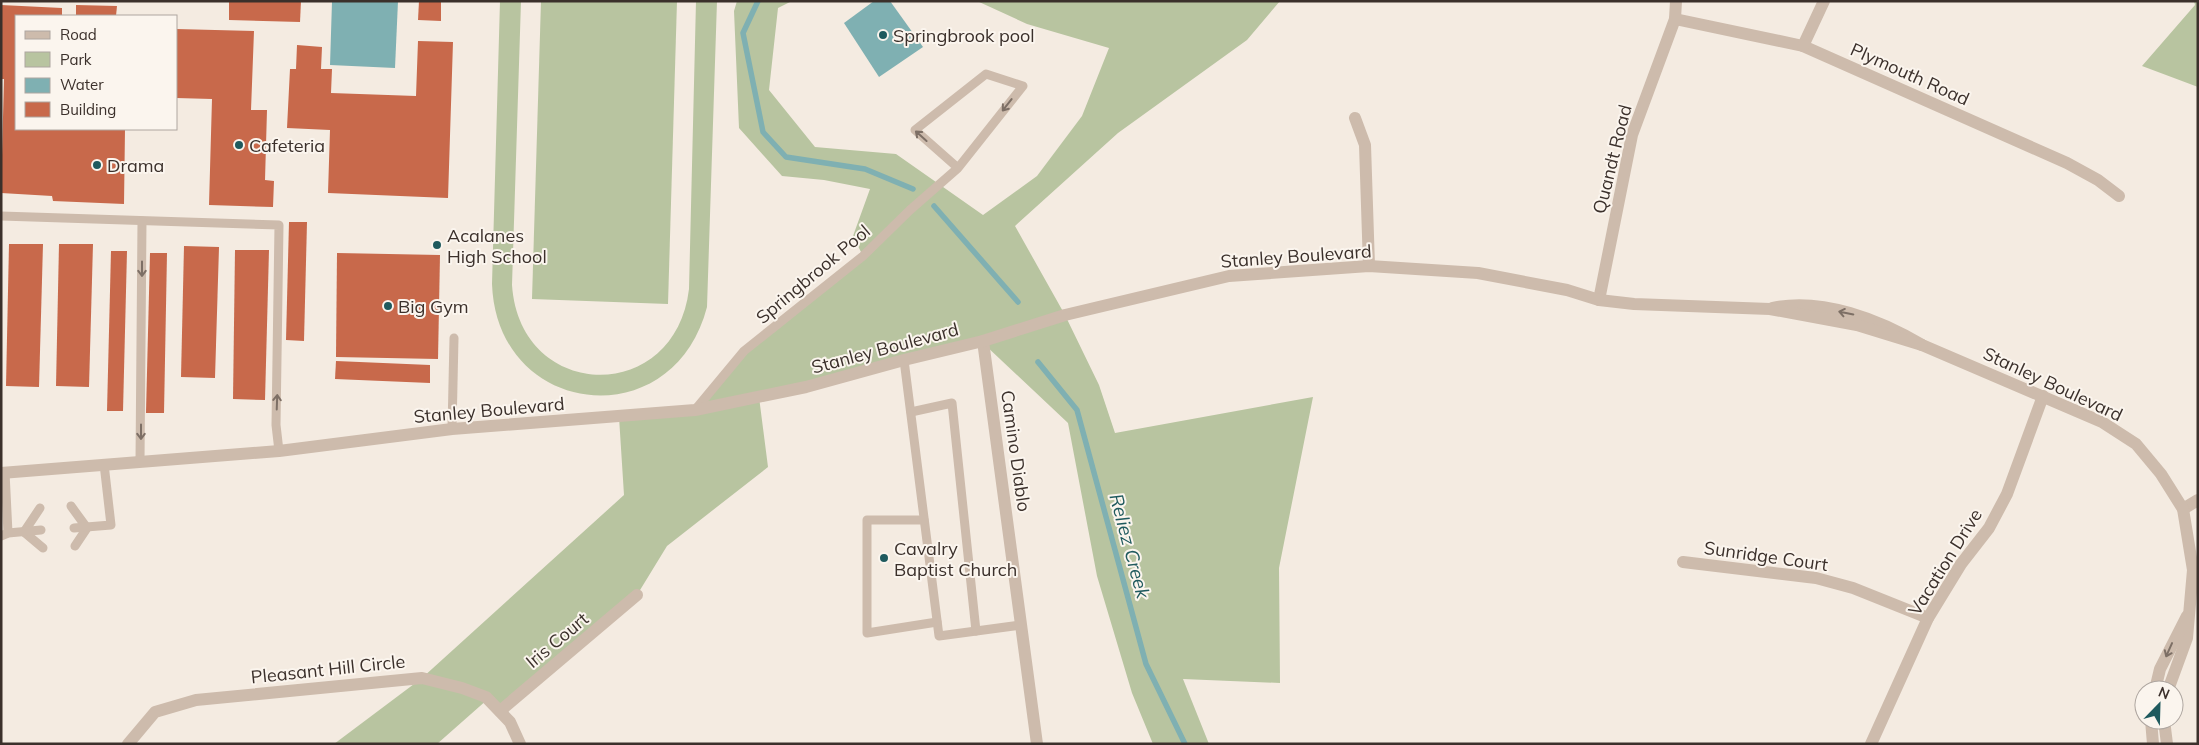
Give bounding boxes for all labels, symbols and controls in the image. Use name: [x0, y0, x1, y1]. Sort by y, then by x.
legend: [15, 15, 178, 130]
place label: Springbrook pool: [893, 24, 1035, 47]
text: Road: [60, 25, 97, 44]
marker: Springbrook pool: [877, 29, 889, 41]
street label: Plymouth Road: [1847, 38, 1973, 110]
text: Park: [60, 50, 92, 69]
text: Water: [60, 75, 104, 94]
one-way arrow: [1002, 98, 1013, 111]
text: Building: [60, 100, 116, 119]
street label: Quandt Road: [1587, 102, 1637, 216]
one-way arrow: [915, 130, 928, 142]
place label: Cafeteria: [249, 134, 325, 157]
marker: Cafeteria: [233, 139, 245, 151]
place label: Drama: [107, 154, 164, 177]
marker: Drama: [91, 159, 103, 171]
street label: Springbrook Pool: [751, 220, 875, 328]
place label: Acalanes High School: [447, 224, 547, 268]
marker: Acalanes High School: [431, 239, 443, 251]
street label: Stanley Boulevard: [1220, 239, 1372, 273]
one-way arrow: [137, 261, 147, 277]
place label: Big Gym: [398, 295, 469, 318]
marker: Big Gym: [382, 300, 394, 312]
one-way arrow: [1838, 307, 1854, 317]
street label: Stanley Boulevard: [809, 317, 961, 379]
street label: Stanley Boulevard: [1980, 342, 2126, 426]
street label: Camino Diablo: [996, 389, 1036, 513]
street label: Stanley Boulevard: [413, 392, 565, 428]
one-way arrow: [272, 394, 282, 410]
one-way arrow: [136, 424, 146, 440]
water label: Reliez Creek: [1104, 491, 1156, 602]
street label: Vacation Drive: [1903, 504, 1987, 620]
street label: Sunridge Court: [1703, 536, 1829, 576]
place label: Cavalry Baptist Church: [894, 537, 1017, 581]
marker: Cavalry Baptist Church: [878, 552, 890, 564]
street label: Iris Court: [521, 607, 593, 673]
one-way arrow: [2164, 642, 2173, 657]
street label: Pleasant Hill Circle: [250, 649, 406, 689]
north arrow: [2134, 680, 2184, 730]
text: N: [2156, 683, 2172, 703]

